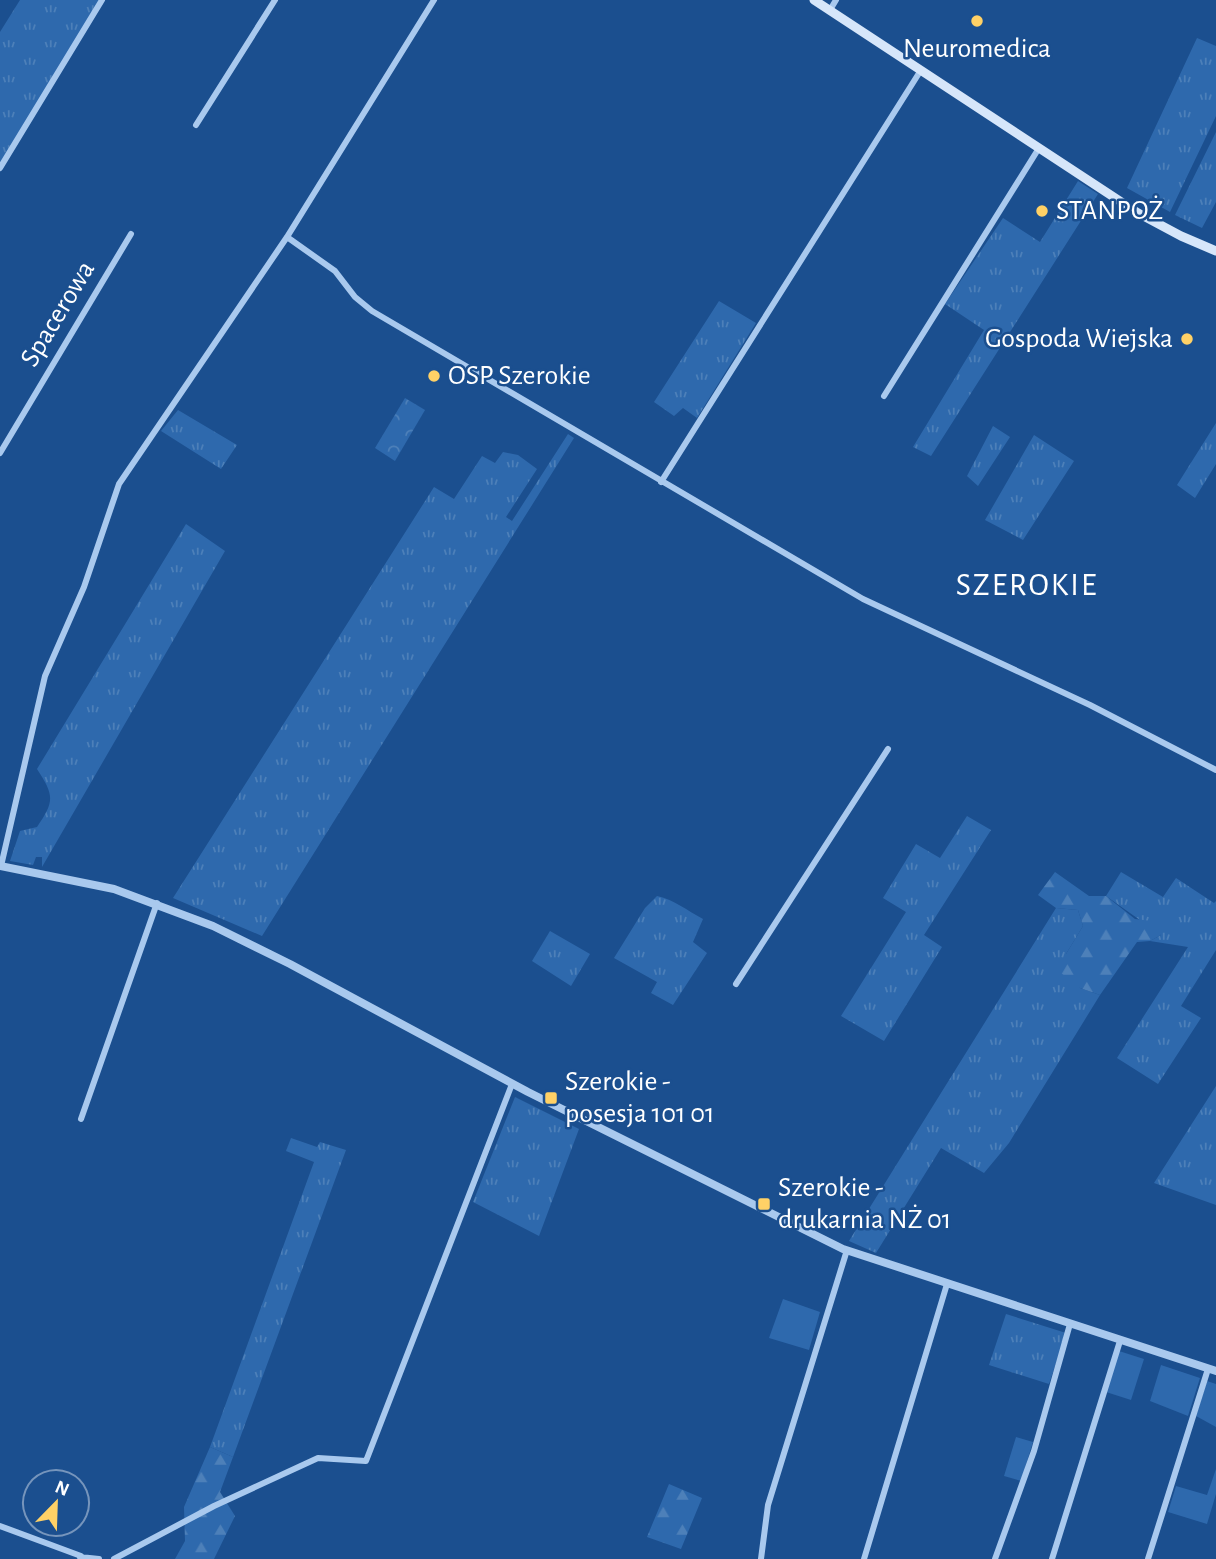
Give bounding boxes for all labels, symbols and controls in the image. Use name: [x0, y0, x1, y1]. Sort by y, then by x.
marker: Neuromedica: [969, 13, 985, 29]
place label: Neuromedica: [903, 35, 1051, 63]
place label: STANPOŻ: [1056, 195, 1163, 225]
marker: STANPOŻ: [1034, 203, 1050, 219]
street label: Spacerowa: [16, 256, 100, 372]
place label: Gospoda Wiejska: [985, 325, 1173, 353]
marker: Gospoda Wiejska: [1179, 331, 1195, 347]
place label: OSP Szerokie: [448, 362, 591, 390]
marker: OSP Szerokie: [426, 368, 442, 384]
district label: SZEROKIE: [956, 569, 1098, 601]
place label: Szerokie - posesja 101 01: [565, 1068, 715, 1128]
marker: Szerokie - posesja 101 01: [543, 1090, 559, 1106]
place label: Szerokie - drukarnia NŻ 01: [778, 1174, 951, 1234]
marker: Szerokie - drukarnia NŻ 01: [756, 1196, 772, 1212]
north arrow: [21, 1468, 91, 1538]
text: N: [52, 1477, 72, 1500]

